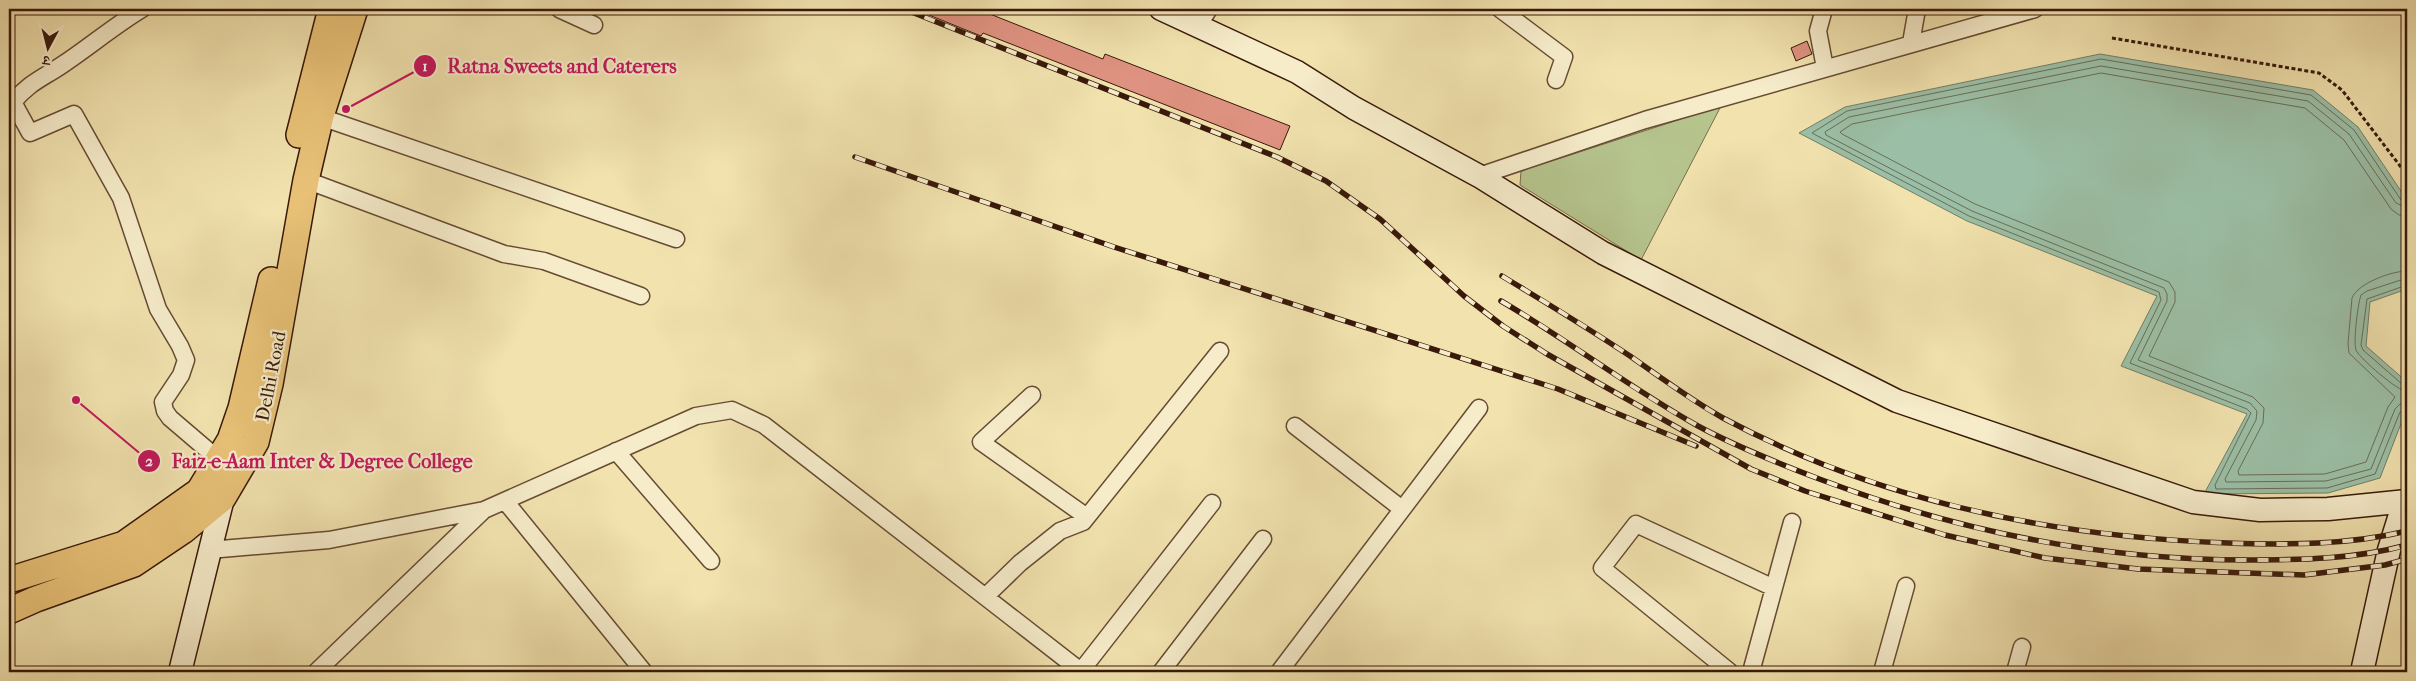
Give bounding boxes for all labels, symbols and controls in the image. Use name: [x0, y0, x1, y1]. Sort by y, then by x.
north arrow: [22, 22, 72, 72]
callout: Ratna Sweets and Caterers: [412, 48, 686, 83]
text: उ: [41, 51, 52, 69]
text: Ratna Sweets and Caterers: [447, 55, 677, 78]
text: 1: [422, 57, 428, 75]
street label: Delhi Road: [251, 328, 291, 423]
callout: Faiz-e-Aam Inter & Degree College: [137, 444, 483, 479]
text: Faiz-e-Aam Inter & Degree College: [170, 450, 473, 473]
text: 2: [145, 452, 153, 470]

